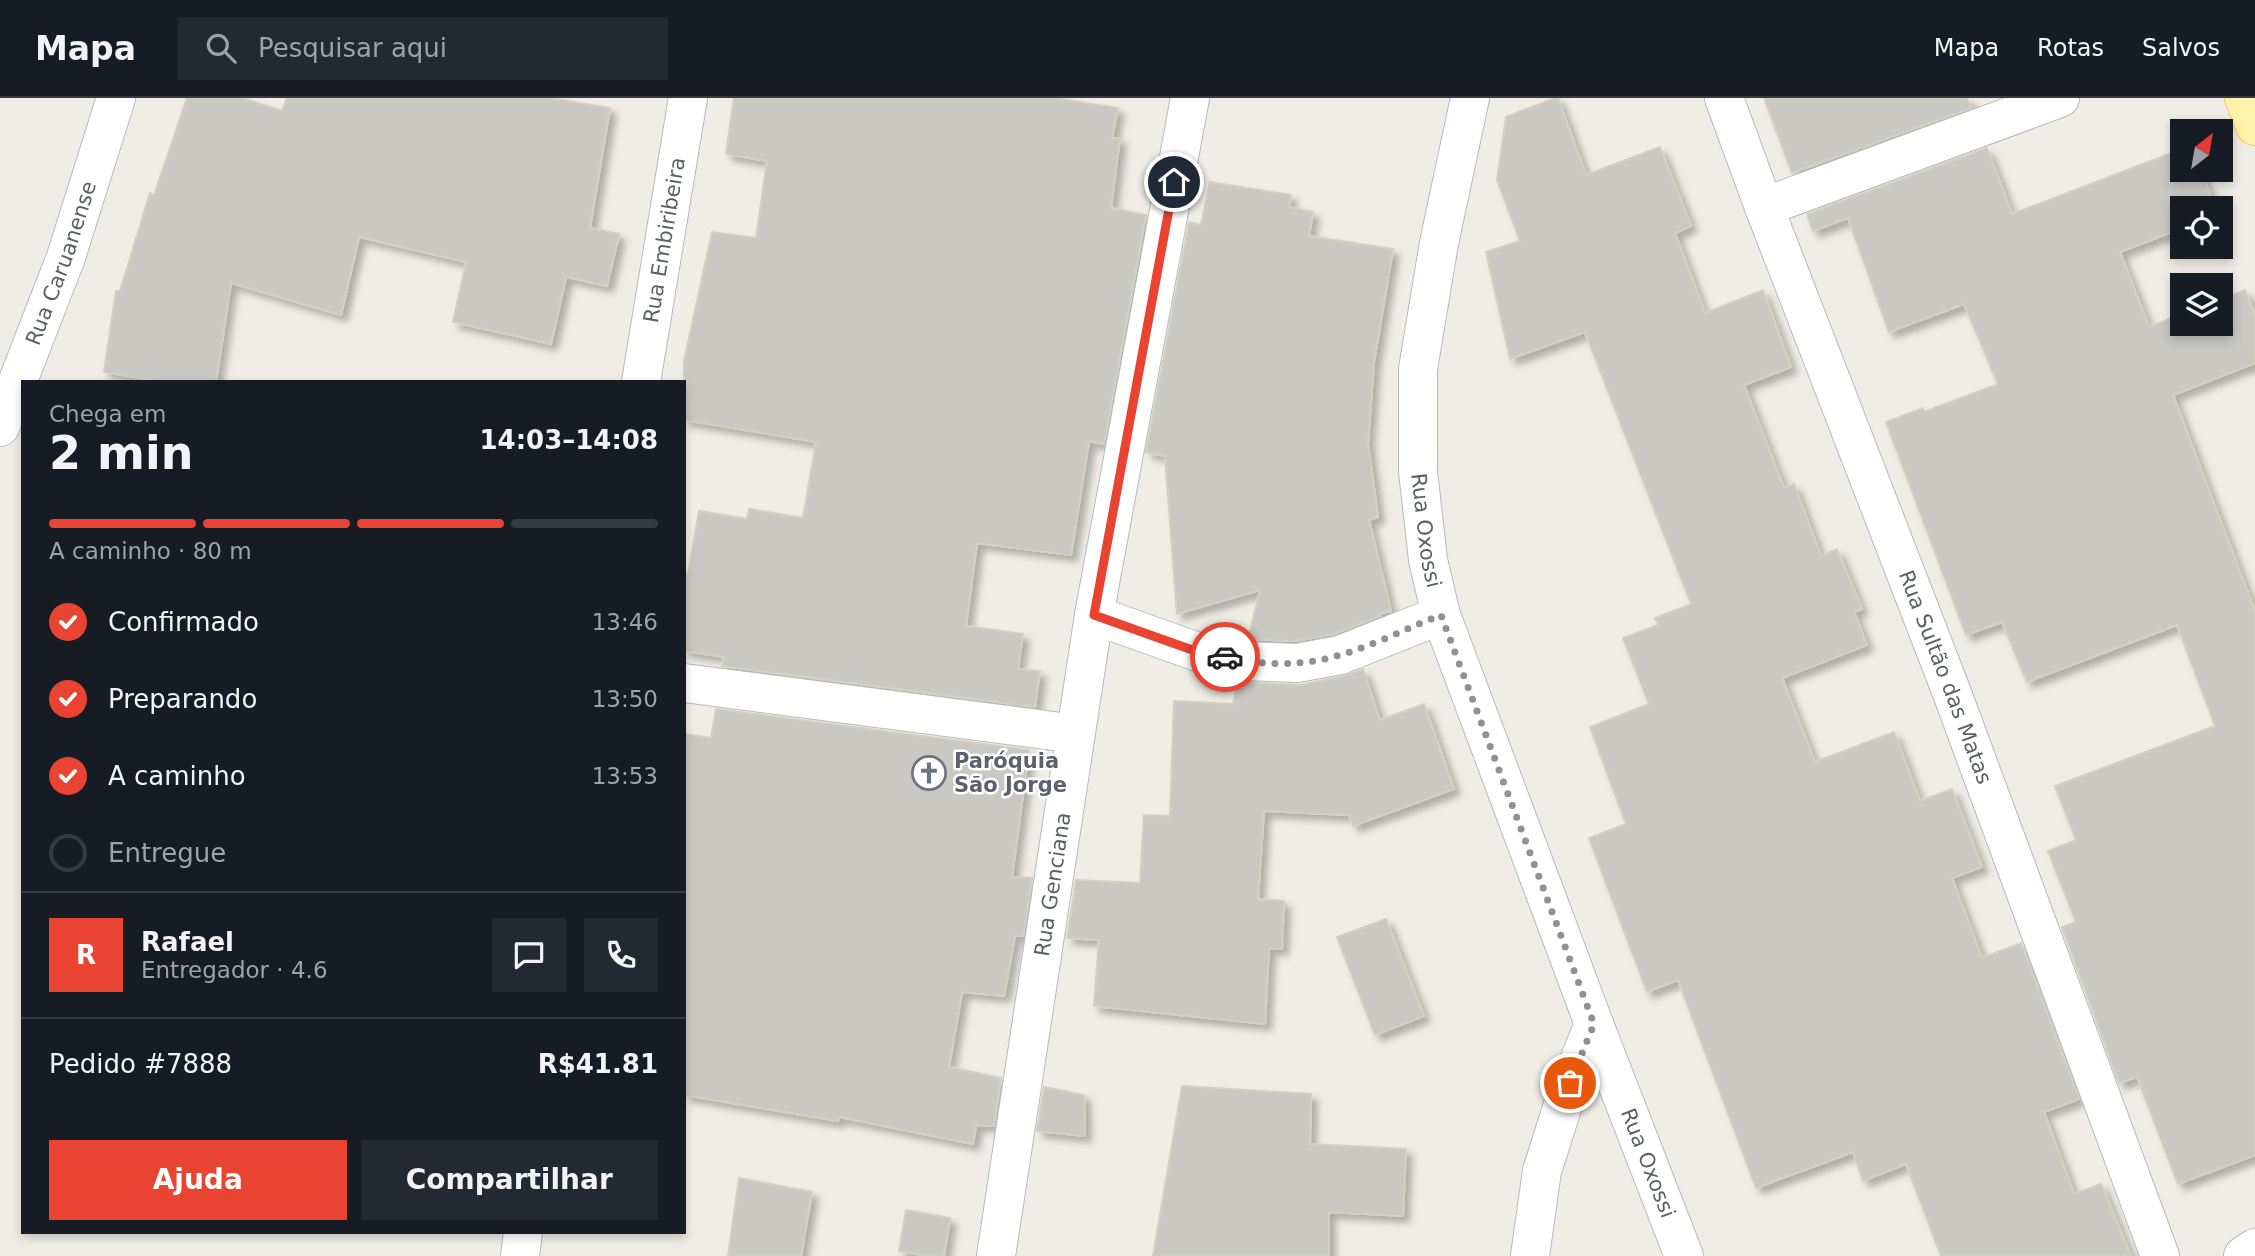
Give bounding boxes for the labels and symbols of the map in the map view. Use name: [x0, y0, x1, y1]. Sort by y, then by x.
north arrow: [2170, 119, 2233, 182]
pin: [1144, 152, 1204, 212]
street label: Rua Embiribeira: [639, 155, 690, 325]
street label: Rua Caruanense: [21, 178, 101, 349]
street label: Rua Oxossi: [1406, 472, 1446, 590]
street label: Rua Sultão das Matas: [1894, 567, 1997, 787]
courier: [1190, 622, 1260, 692]
place label: Paróquia São Jorge: [954, 749, 1067, 797]
church icon: Paróquia São Jorge: [910, 754, 948, 792]
street label: Rua Genciana: [1030, 811, 1076, 958]
pin: [1540, 1053, 1600, 1113]
street label: Rua Oxossi: [1616, 1105, 1680, 1221]

